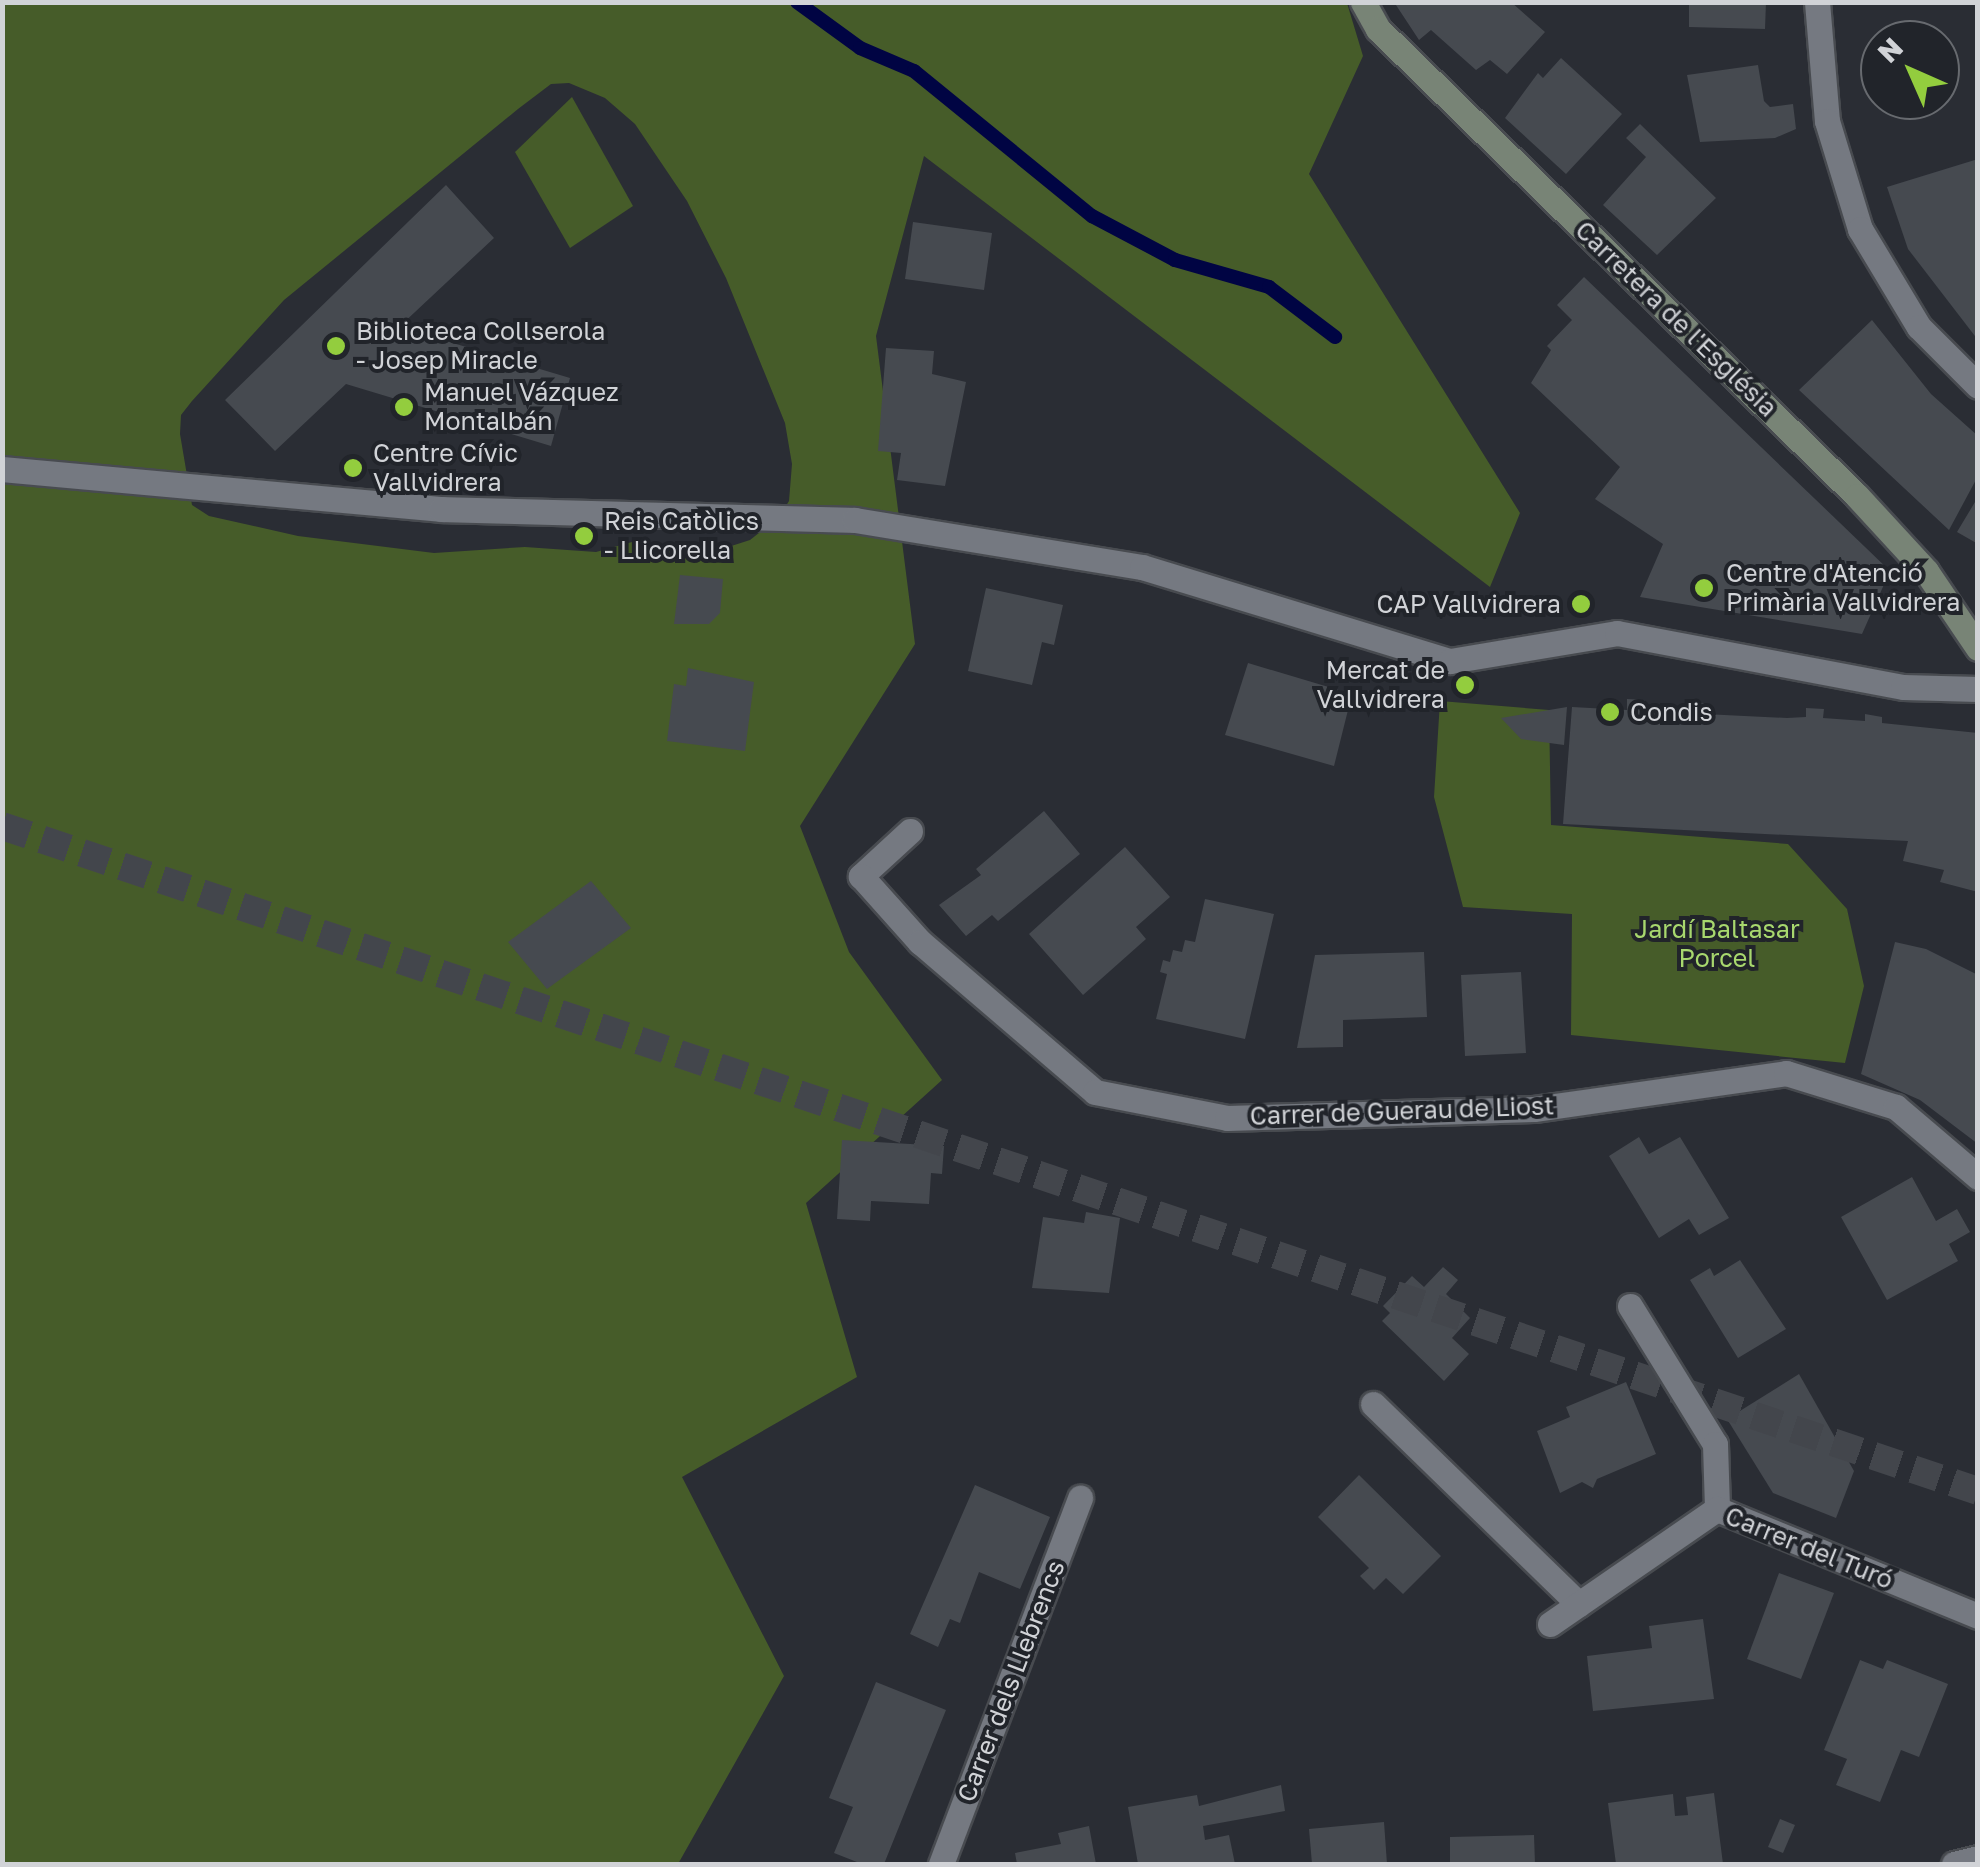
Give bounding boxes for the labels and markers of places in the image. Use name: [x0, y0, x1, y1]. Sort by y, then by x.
place label: Biblioteca Collserola - Josep Miracle: [356, 317, 605, 376]
marker: Biblioteca Collserola - Josep Miracle: [325, 335, 347, 357]
place label: Manuel Vázquez Montalbán: [424, 378, 619, 437]
marker: Manuel Vázquez Montalbán: [393, 396, 415, 418]
place label: Centre Cívic Vallvidrera: [373, 439, 518, 498]
marker: Centre Cívic Vallvidrera: [342, 457, 364, 479]
place label: Reis Catòlics - Llicorella: [604, 507, 759, 566]
marker: Reis Catòlics - Llicorella: [573, 525, 595, 547]
place label: Centre d'Atenció Primària Vallvidrera: [1726, 559, 1960, 618]
marker: Centre d'Atenció Primària Vallvidrera: [1691, 575, 1717, 601]
place label: CAP Vallvidrera: [1377, 589, 1561, 619]
marker: CAP Vallvidrera: [1570, 593, 1592, 615]
place label: Mercat de Vallvidrera: [1316, 656, 1445, 715]
marker: Mercat de Vallvidrera: [1454, 674, 1476, 696]
place label: Condis: [1630, 697, 1713, 727]
marker: Condis: [1599, 701, 1621, 723]

